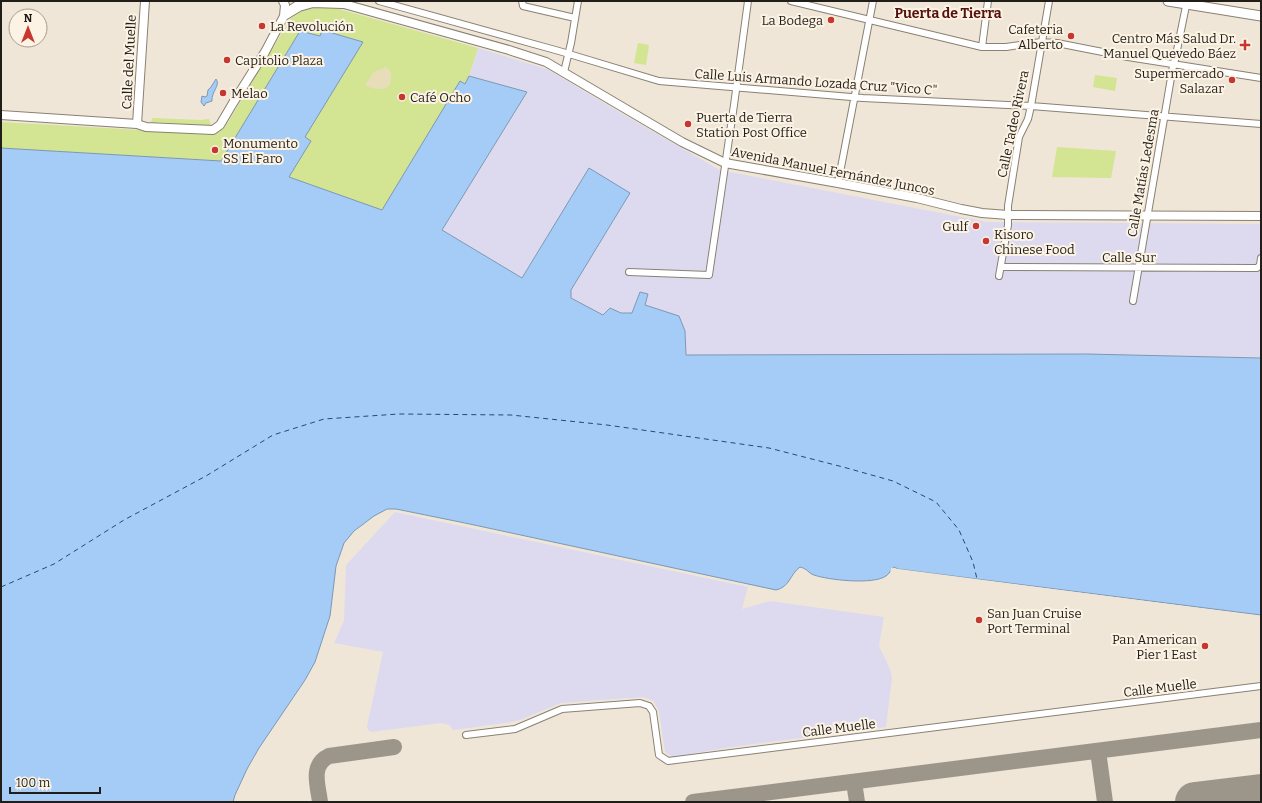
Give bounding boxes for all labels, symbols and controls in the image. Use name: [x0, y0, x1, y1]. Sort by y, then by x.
district label: Puerta de Tierra: [894, 5, 1002, 22]
north arrow: [8, 8, 48, 48]
text: N: [24, 12, 33, 25]
place label: La Bodega: [762, 13, 823, 28]
street label: Calle del Muelle: [119, 14, 139, 110]
marker: La Bodega: [826, 15, 836, 25]
place label: La Revolución: [270, 19, 355, 34]
marker: La Revolución: [257, 21, 267, 31]
place label: Cafeteria Alberto: [1008, 22, 1063, 52]
marker: Cafeteria Alberto: [1066, 31, 1076, 41]
place label: Centro Más Salud Dr. Manuel Quevedo Báez: [1103, 31, 1236, 61]
marker: Centro Más Salud Dr. Manuel Quevedo Báez: [1239, 39, 1251, 51]
place label: Capitolio Plaza: [235, 53, 323, 68]
marker: Capitolio Plaza: [222, 55, 232, 65]
street label: Calle Luis Armando Lozada Cruz "Vico C": [694, 66, 938, 98]
place label: Supermercado Salazar: [1134, 66, 1224, 96]
street label: Calle Tadeo Rivera: [994, 69, 1032, 179]
marker: Supermercado Salazar: [1227, 75, 1237, 85]
place label: Melao: [231, 86, 268, 101]
marker: Melao: [218, 88, 228, 98]
place label: Café Ocho: [410, 90, 471, 105]
marker: Café Ocho: [397, 92, 407, 102]
street label: Calle Matías Ledesma: [1124, 108, 1162, 238]
place label: Puerta de Tierra Station Post Office: [696, 110, 807, 140]
marker: Puerta de Tierra Station Post Office: [683, 119, 693, 129]
place label: Monumento SS El Faro: [223, 136, 298, 166]
street label: Avenida Manuel Fernández Juncos: [730, 144, 936, 198]
marker: Monumento SS El Faro: [210, 145, 220, 155]
place label: Gulf: [942, 219, 969, 234]
marker: Gulf: [971, 221, 981, 231]
place label: Kisoro Chinese Food: [994, 227, 1075, 257]
marker: Kisoro Chinese Food: [981, 236, 991, 246]
street label: Calle Sur: [1102, 250, 1156, 265]
place label: San Juan Cruise Port Terminal: [987, 606, 1082, 636]
marker: San Juan Cruise Port Terminal: [974, 615, 984, 625]
place label: Pan American Pier 1 East: [1112, 632, 1198, 662]
marker: Pan American Pier 1 East: [1200, 641, 1210, 651]
street label: Calle Muelle: [1122, 676, 1198, 700]
street label: Calle Muelle: [801, 716, 877, 740]
scale bar: [10, 769, 100, 795]
text: 100 m: [16, 776, 51, 790]

